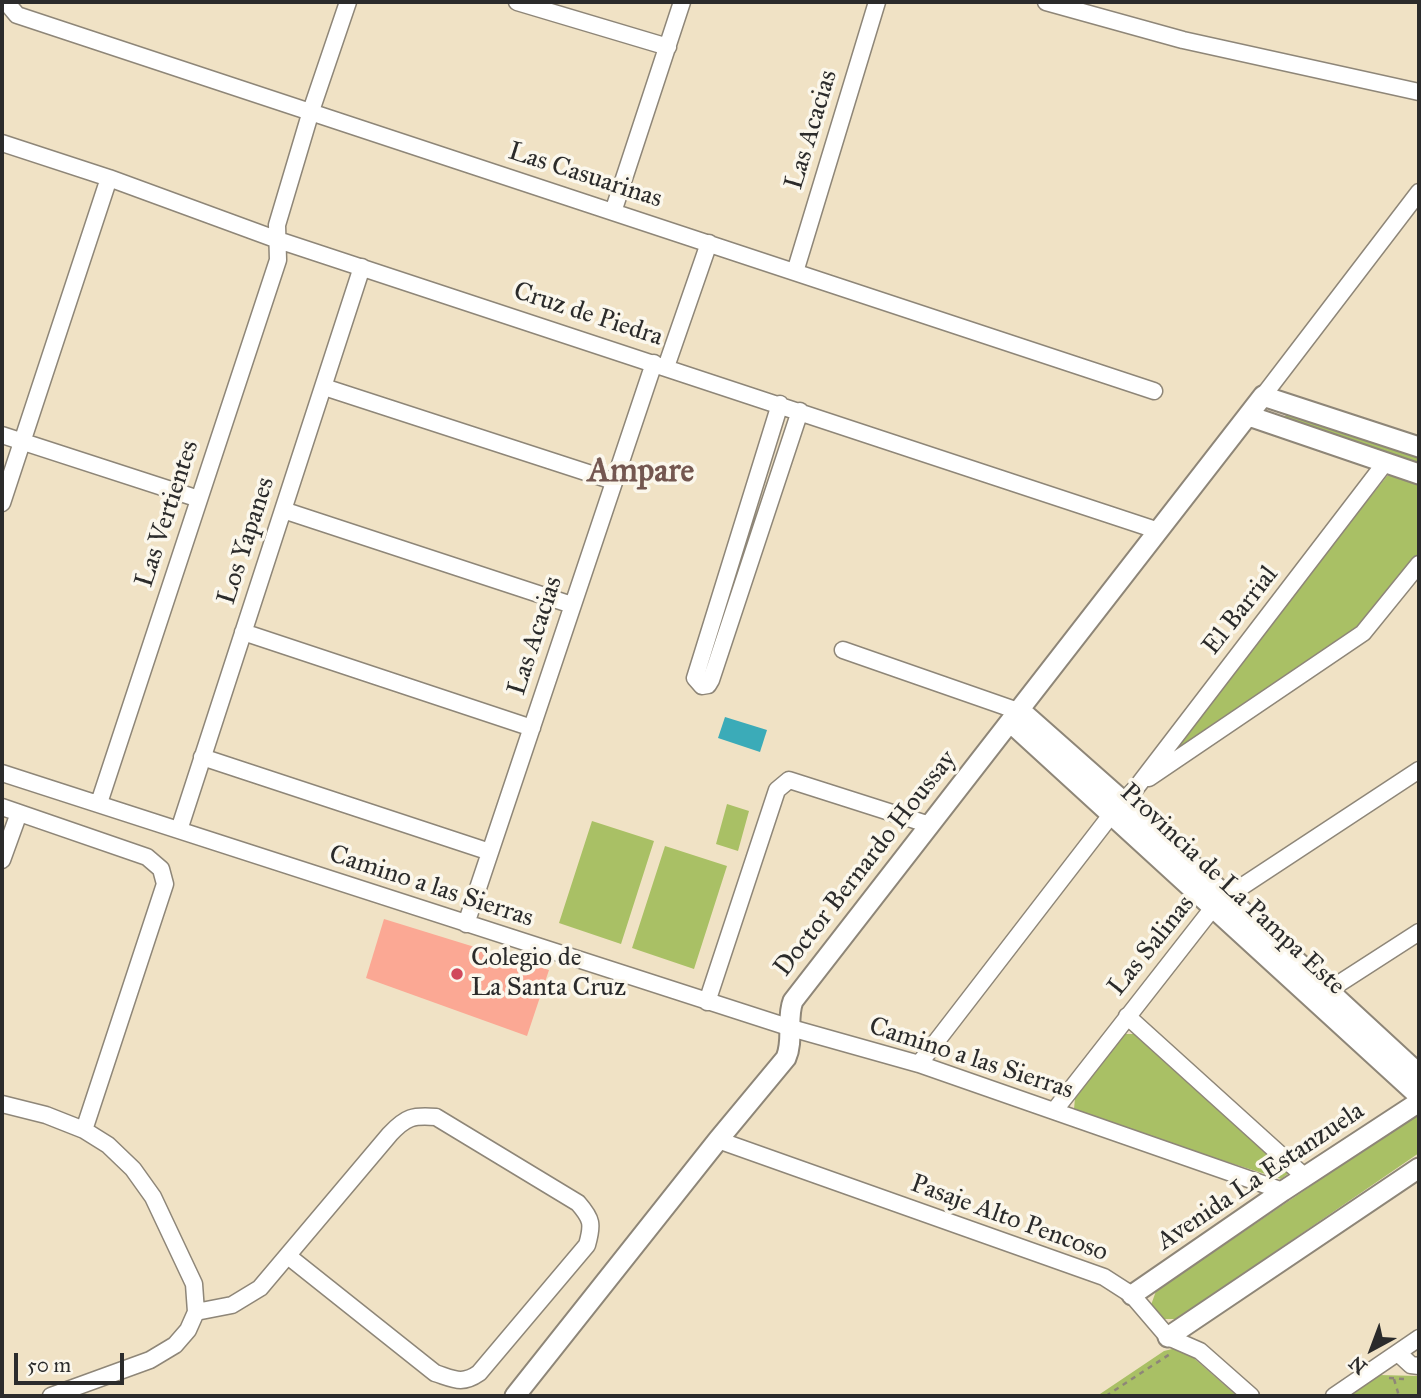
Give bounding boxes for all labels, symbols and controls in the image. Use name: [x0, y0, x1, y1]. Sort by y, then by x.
street label: Las Acacias: [779, 67, 845, 193]
street label: Las Casuarinas: [504, 136, 666, 216]
street label: Cruz de Piedra: [509, 276, 667, 354]
street label: Las Vertientes: [130, 437, 206, 591]
district label: Ampare: [588, 453, 694, 493]
street label: Los Yapanes: [212, 473, 282, 609]
street label: El Barrial: [1197, 560, 1285, 662]
street label: Las Acacias: [502, 573, 570, 699]
street label: Doctor Bernardo Houssay: [768, 745, 964, 983]
street label: Provincia de La Pampa Este: [1113, 778, 1351, 1002]
street label: Camino a las Sierras: [325, 839, 537, 935]
street label: Las Salinas: [1102, 890, 1202, 1002]
place label: Colegio de La Santa Cruz: [471, 943, 626, 1004]
marker: Colegio de La Santa Cruz: [449, 966, 465, 982]
street label: Camino a las Sierras: [865, 1011, 1077, 1107]
street label: Avenida La Estanzuela: [1152, 1096, 1370, 1258]
street label: Pasaje Alto Pencoso: [906, 1169, 1112, 1269]
north arrow: [1337, 1314, 1407, 1384]
scale bar: [18, 1338, 128, 1382]
text: N: [1344, 1351, 1372, 1379]
text: 50 m: [27, 1352, 71, 1378]

